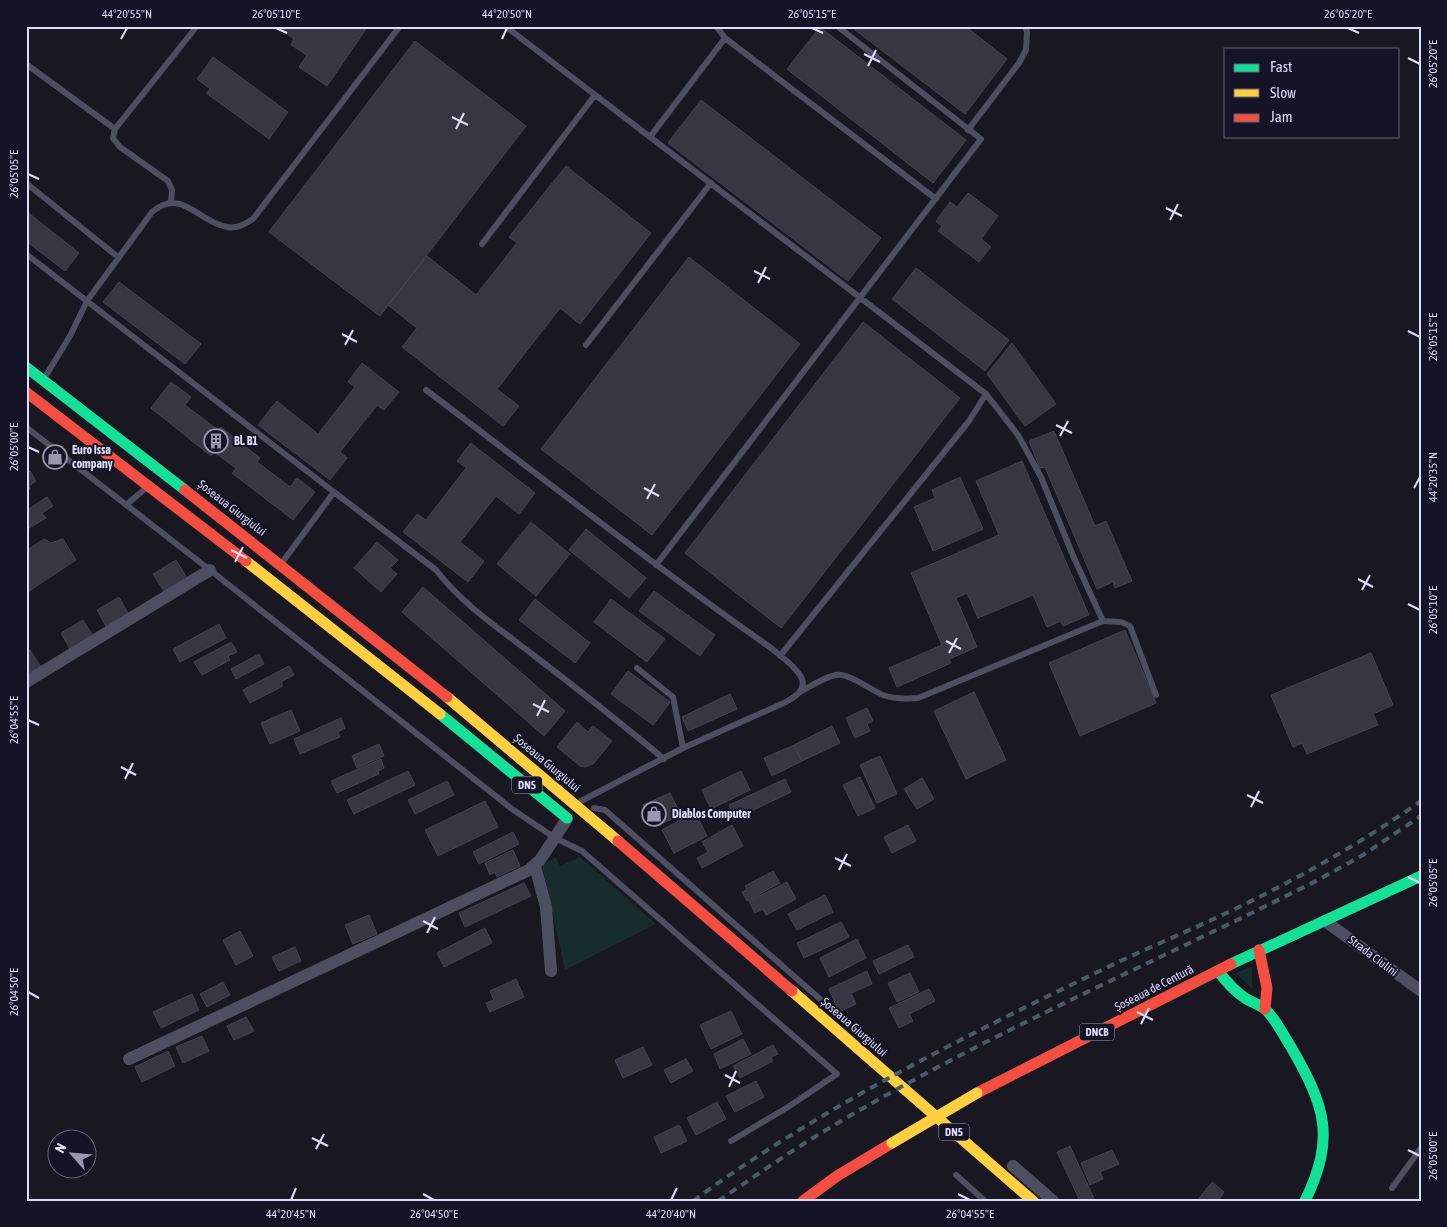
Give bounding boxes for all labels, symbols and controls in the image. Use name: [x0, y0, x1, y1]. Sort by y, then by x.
text: 44°20'55"N: [102, 7, 152, 21]
text: 26°05'10"E: [252, 7, 300, 21]
text: 44°20'50"N: [482, 7, 532, 21]
text: 26°05'15"E: [788, 7, 836, 21]
text: 26°05'20"E: [1324, 7, 1372, 21]
text: 26°05'20"E: [1426, 40, 1440, 88]
legend: [1224, 48, 1400, 138]
text: Fast: [1270, 58, 1292, 75]
text: Slow: [1270, 84, 1296, 101]
text: Jam: [1270, 108, 1293, 125]
text: 26°05'05"E: [7, 150, 21, 198]
text: 26°05'15"E: [1426, 313, 1440, 361]
text: 26°05'00"E: [7, 423, 21, 471]
building icon: Bl. B1: [203, 428, 229, 454]
place label: Bl. B1: [234, 434, 258, 448]
place label: Euro Issa company: [72, 443, 113, 471]
shop icon: Euro Issa company: [42, 444, 68, 470]
text: 44°20'35"N: [1426, 452, 1440, 502]
street label: Șoseaua Giurgiului: [195, 477, 269, 539]
text: 26°05'10"E: [1426, 586, 1440, 634]
text: 26°04'55"E: [7, 696, 21, 744]
street label: Șoseaua Giurgiului: [511, 731, 583, 795]
road number: DN5: [512, 776, 542, 794]
shop icon: Diablos Computer: [641, 801, 667, 827]
place label: Diablos Computer: [672, 807, 751, 821]
text: 26°05'05"E: [1426, 859, 1440, 907]
street label: Strada Ciulini: [1345, 933, 1401, 979]
street label: Șoseaua de Centură: [1112, 962, 1196, 1014]
text: 26°04'50"E: [7, 968, 21, 1016]
street label: Șoseaua Giurgiului: [818, 995, 890, 1059]
road number: DNCB: [1080, 1024, 1114, 1040]
road number: DN5: [939, 1124, 969, 1140]
north arrow: [48, 1130, 98, 1180]
text: 26°05'00"E: [1426, 1132, 1440, 1180]
text: N: [51, 1141, 69, 1155]
text: 44°20'45"N: [266, 1207, 316, 1221]
text: 26°04'50"E: [410, 1207, 458, 1221]
text: 44°20'40"N: [646, 1207, 696, 1221]
text: 26°04'55"E: [946, 1207, 994, 1221]

